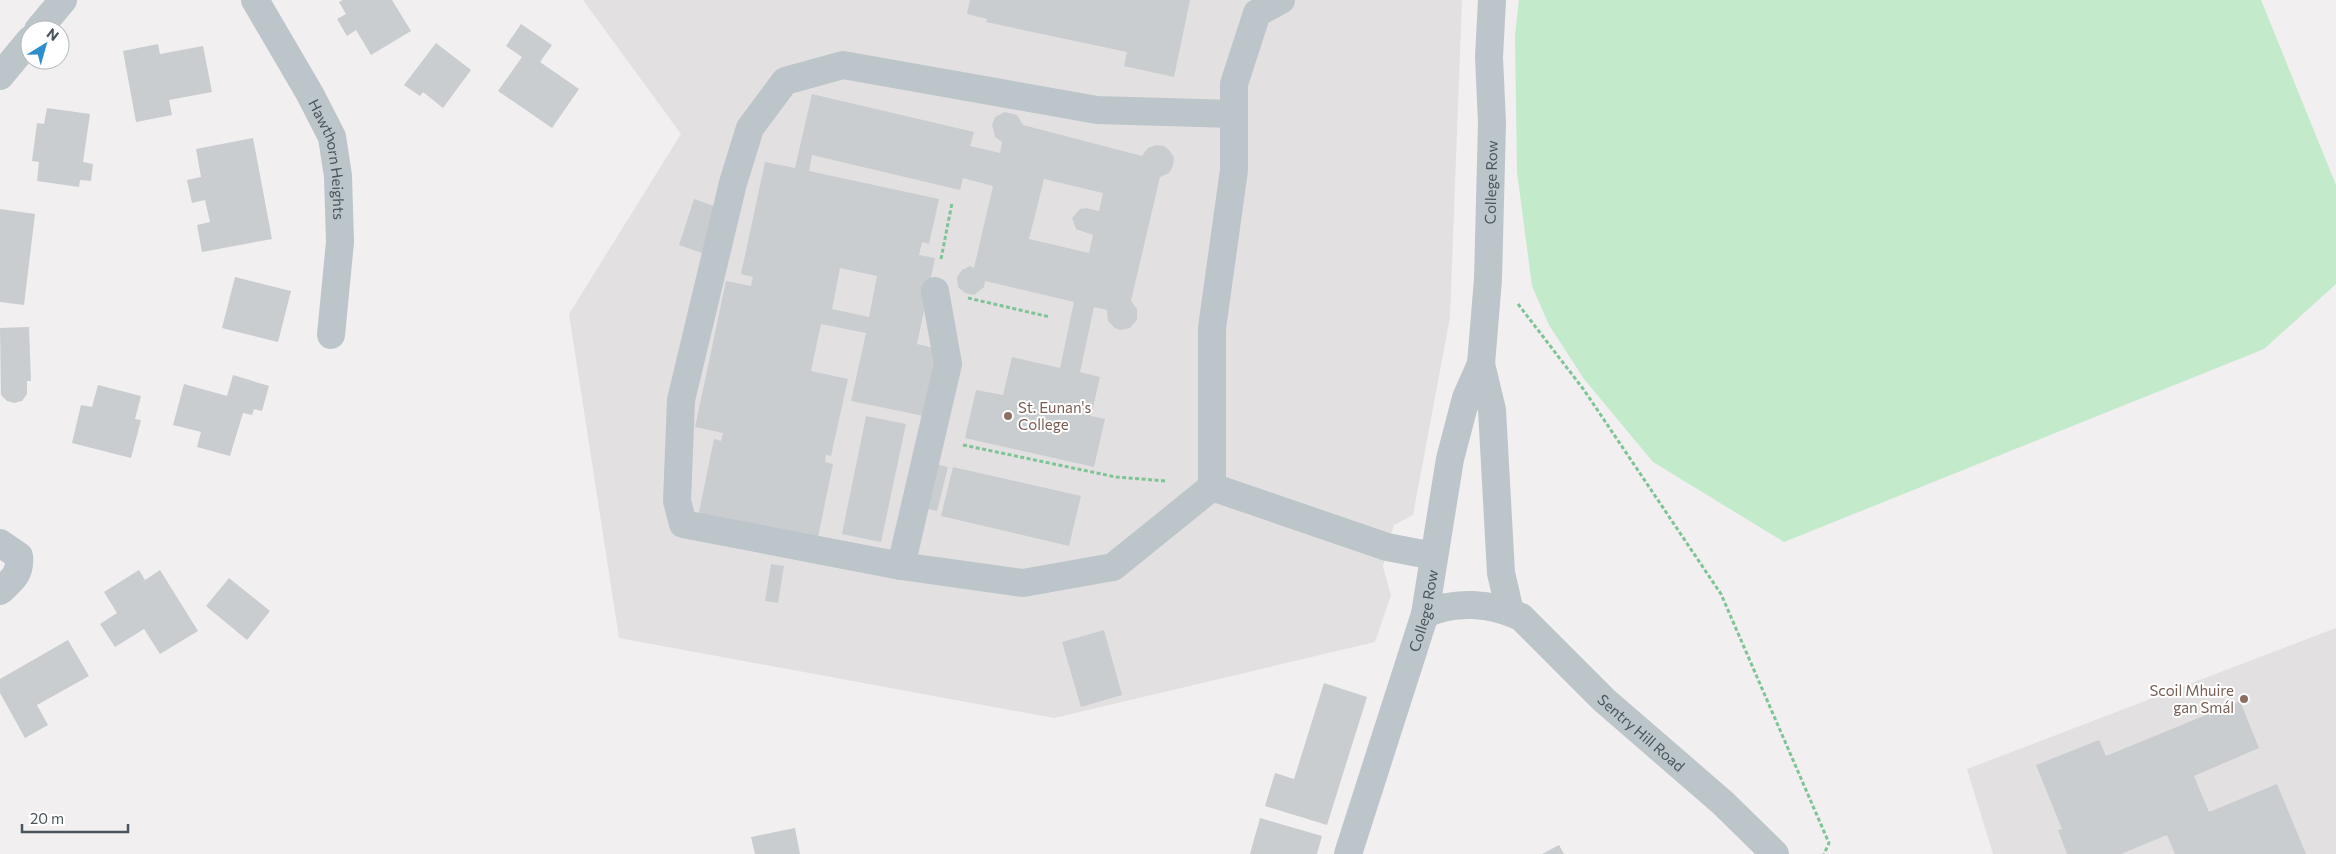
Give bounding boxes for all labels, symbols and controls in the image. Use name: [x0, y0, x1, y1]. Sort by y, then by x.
north arrow: [20, 20, 70, 70]
text: N: [44, 24, 62, 44]
street label: Hawthorn Heights: [305, 96, 348, 220]
street label: College Row: [1480, 140, 1501, 224]
place label: St. Eunan's College: [1018, 398, 1092, 433]
marker: St. Eunan's College: [1002, 410, 1014, 422]
street label: College Row: [1405, 568, 1441, 654]
place label: Scoil Mhuire gan Smál: [2149, 681, 2234, 716]
street label: Sentry Hill Road: [1594, 690, 1689, 775]
marker: Scoil Mhuire gan Smál: [2238, 693, 2250, 705]
scale bar: [22, 802, 129, 834]
text: 20 m: [30, 809, 64, 827]

